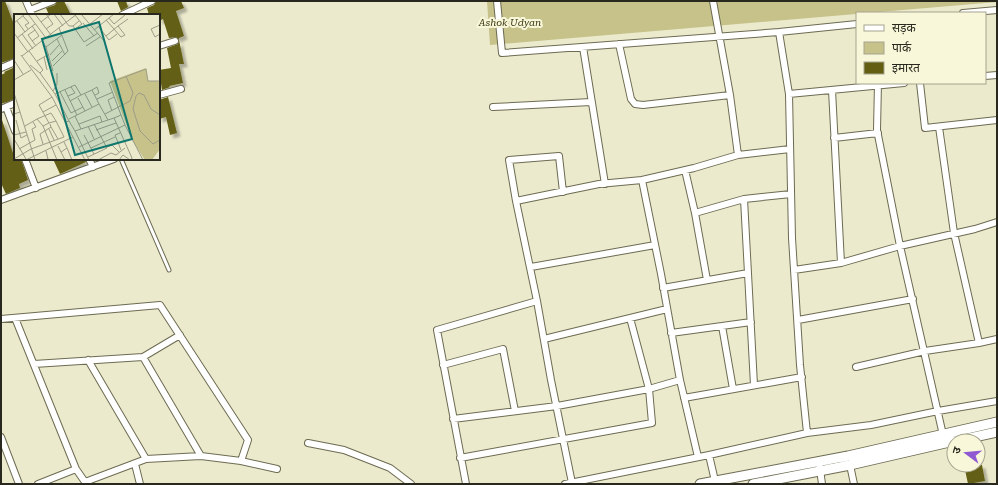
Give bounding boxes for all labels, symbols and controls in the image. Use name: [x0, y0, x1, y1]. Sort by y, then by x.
legend: [856, 12, 986, 84]
inset map: [14, 14, 160, 160]
park label: Ashok Udyan: [478, 17, 541, 28]
text: सड़क: [892, 21, 917, 35]
text: पार्क: [892, 41, 912, 55]
text: इमारत: [892, 61, 921, 75]
north arrow: [946, 433, 986, 473]
text: उ: [950, 445, 964, 455]

